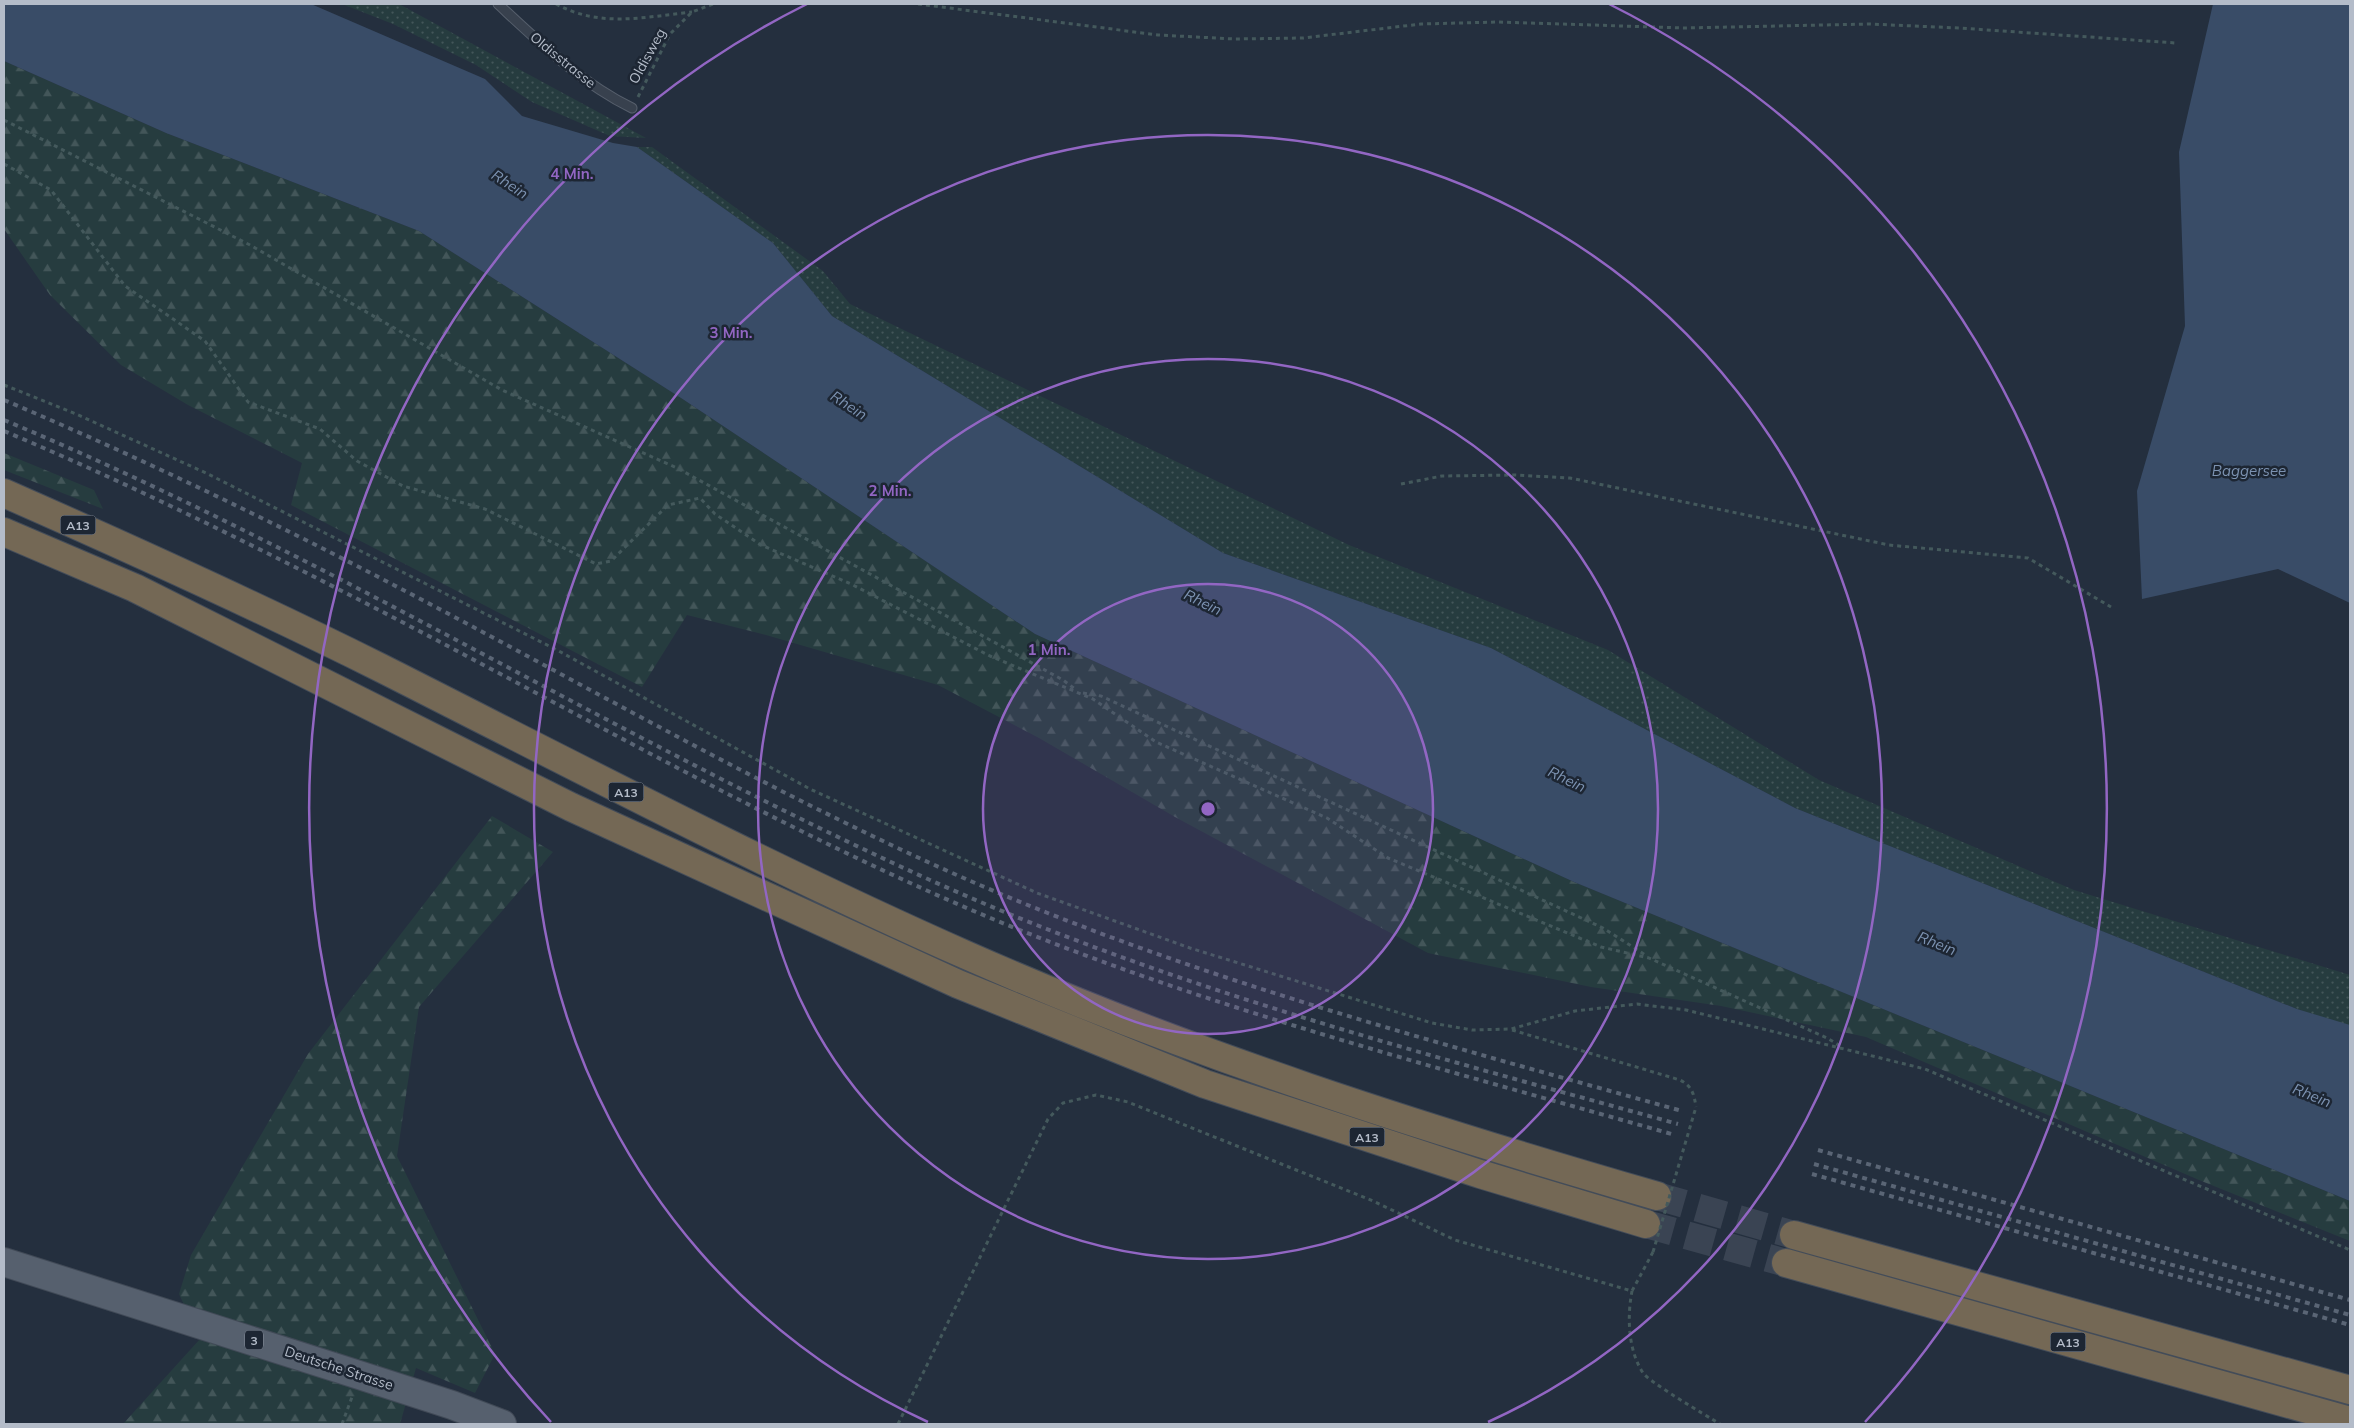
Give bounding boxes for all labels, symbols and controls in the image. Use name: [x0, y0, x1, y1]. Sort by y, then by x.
street label: Oldisweg: [624, 25, 670, 87]
street label: Oldisstrasse: [526, 28, 600, 92]
text: 4 Min.: [551, 164, 593, 183]
water label: Rhein: [488, 165, 532, 203]
text: 3 Min.: [710, 323, 752, 342]
water label: Rhein: [827, 386, 871, 424]
water label: Baggersee: [2212, 461, 2286, 480]
text: 2 Min.: [869, 481, 911, 500]
road number: A13: [60, 516, 96, 534]
water label: Rhein: [1181, 585, 1225, 619]
text: 1 Min.: [1028, 640, 1070, 659]
water label: Rhein: [1545, 762, 1589, 796]
road number: A13: [608, 782, 644, 802]
centre of rings: [1199, 800, 1217, 818]
water label: Rhein: [1915, 927, 1959, 959]
water label: Rhein: [2290, 1079, 2334, 1111]
road number: A13: [1350, 1128, 1384, 1146]
road number: 3: [245, 1330, 263, 1350]
road number: A13: [2050, 1332, 2086, 1351]
street label: Deutsche Strasse: [283, 1342, 395, 1394]

